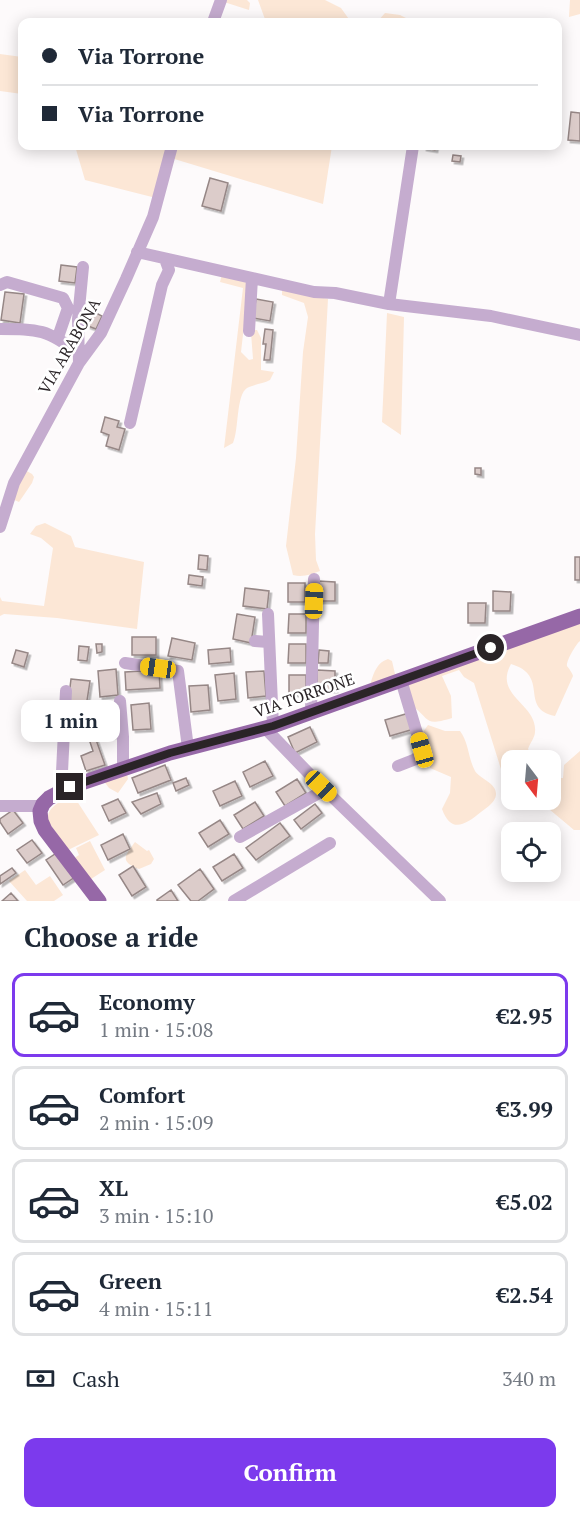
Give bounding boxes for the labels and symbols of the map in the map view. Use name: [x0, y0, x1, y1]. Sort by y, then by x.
street label: VIA ARABONA: [33, 294, 105, 398]
car: [304, 583, 324, 619]
route start: [477, 634, 504, 661]
car: [139, 657, 177, 679]
street label: VIA TORRONE: [251, 667, 357, 723]
callout: 1 min: [20, 700, 119, 742]
car: [408, 730, 436, 770]
north arrow: [501, 750, 561, 810]
car: [302, 767, 340, 805]
route end: [56, 773, 83, 800]

